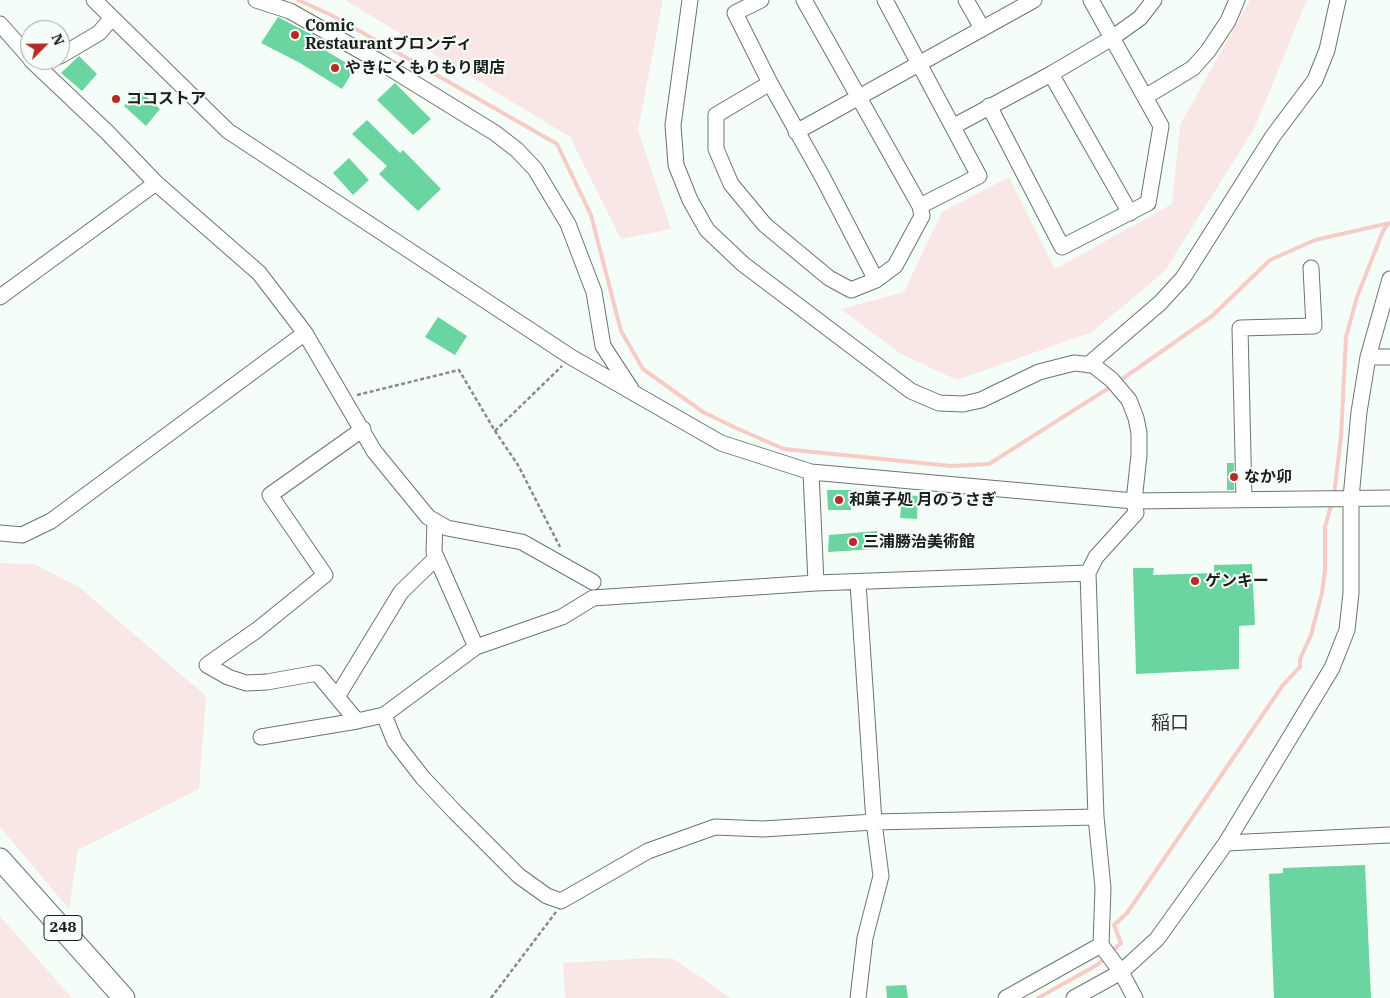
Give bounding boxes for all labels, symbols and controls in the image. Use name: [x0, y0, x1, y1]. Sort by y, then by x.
place label: Comic Restaurantブロンディ: [305, 16, 472, 54]
north arrow: [20, 20, 70, 70]
marker: Comic Restaurantブロンディ: [289, 29, 301, 41]
text: N: [47, 31, 68, 48]
place label: やきにくもりもり関店: [345, 58, 505, 78]
marker: やきにくもりもり関店: [329, 62, 341, 74]
place label: ココストア: [126, 89, 206, 109]
marker: ココストア: [110, 93, 122, 105]
place label: なか卯: [1244, 467, 1292, 487]
marker: なか卯: [1228, 471, 1240, 483]
place label: 和菓子処 月のうさぎ: [849, 490, 997, 510]
marker: 和菓子処 月のうさぎ: [833, 494, 845, 506]
place label: 三浦勝治美術館: [863, 532, 975, 552]
marker: 三浦勝治美術館: [847, 536, 859, 548]
place label: ゲンキー: [1205, 571, 1269, 591]
marker: ゲンキー: [1189, 575, 1201, 587]
district label: 稲口: [1151, 713, 1189, 735]
road number: 248: [44, 916, 82, 940]

